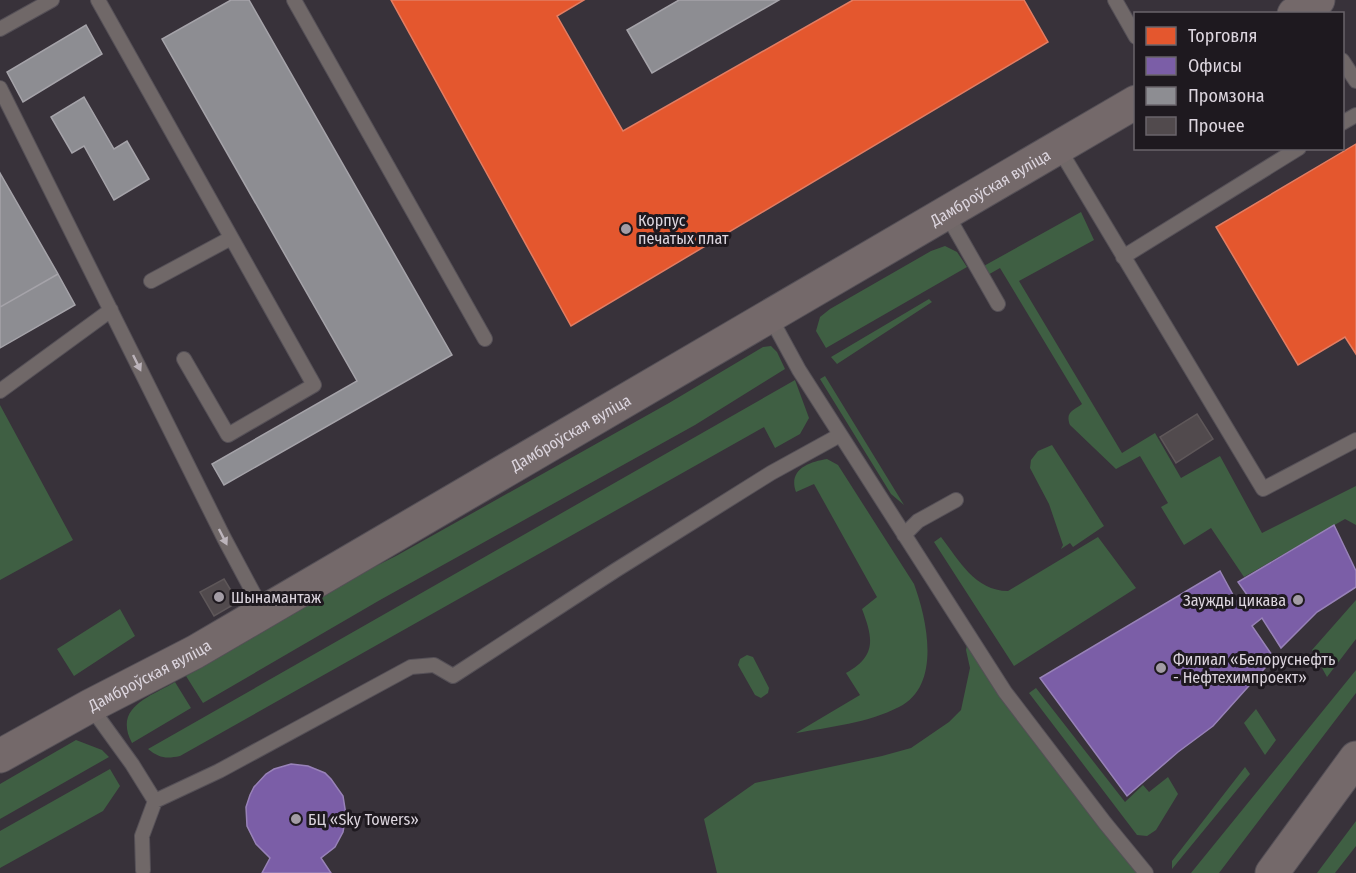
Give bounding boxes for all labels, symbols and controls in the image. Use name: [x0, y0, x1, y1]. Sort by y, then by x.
legend: [1134, 12, 1344, 150]
text: Торговля: [1188, 25, 1257, 47]
text: Офисы: [1188, 55, 1242, 77]
text: Промзона: [1188, 85, 1265, 107]
text: Прочее: [1188, 115, 1245, 137]
street label: Дамброўская вуліца: [926, 145, 1054, 231]
place label: Корпус печатых плат: [638, 211, 729, 248]
marker: Корпус печатых плат: [619, 222, 633, 236]
one-way arrow: [132, 354, 141, 371]
street label: Дамброўская вуліца: [506, 390, 634, 476]
one-way arrow: [219, 529, 228, 546]
place label: Шынамантаж: [231, 588, 322, 607]
marker: Шынамантаж: [212, 590, 226, 604]
place label: Заужды цикава: [1183, 591, 1286, 610]
marker: Заужды цикава: [1291, 593, 1305, 607]
street label: Дамброўская вуліца: [84, 636, 215, 716]
place label: Филиал «Белоруснефть - Нефтехимпроект»: [1173, 650, 1336, 687]
marker: Филиал «Белоруснефть - Нефтехимпроект»: [1154, 661, 1168, 675]
place label: БЦ «Sky Towers»: [308, 810, 419, 829]
marker: БЦ «Sky Towers»: [289, 812, 303, 826]

